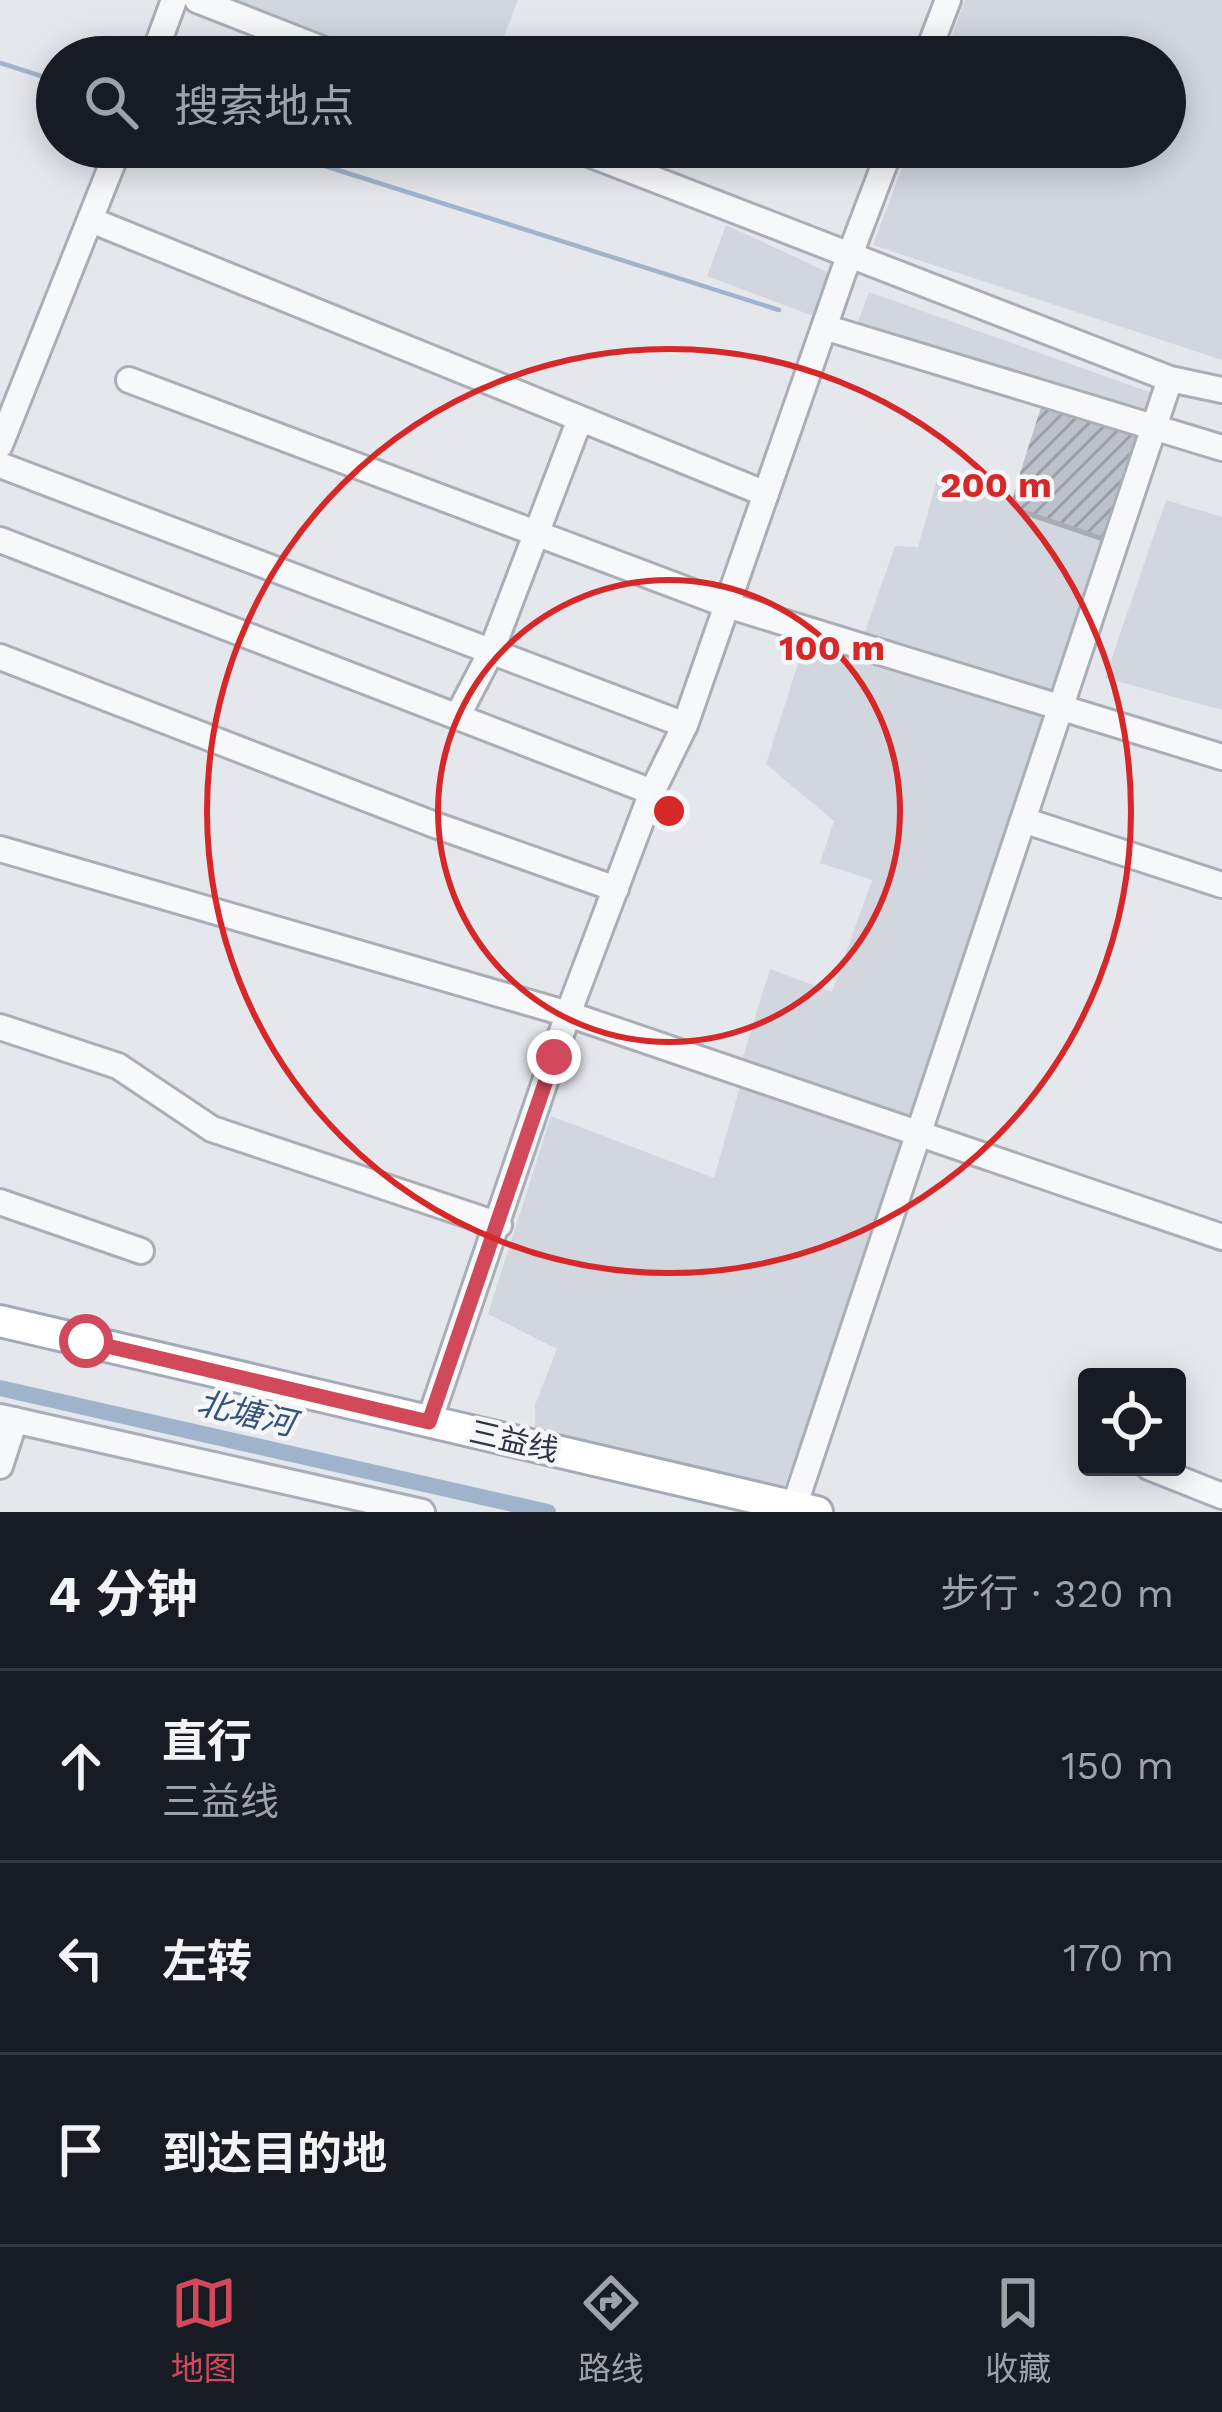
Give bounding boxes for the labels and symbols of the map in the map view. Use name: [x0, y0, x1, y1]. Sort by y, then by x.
text: 200 m: [940, 464, 1052, 506]
text: 100 m: [779, 627, 885, 669]
centre of rings: [648, 790, 690, 832]
route end: [527, 1030, 581, 1084]
route start: [59, 1314, 113, 1368]
water label: 北塘河: [193, 1383, 304, 1444]
street label: 三益线: [466, 1414, 562, 1468]

